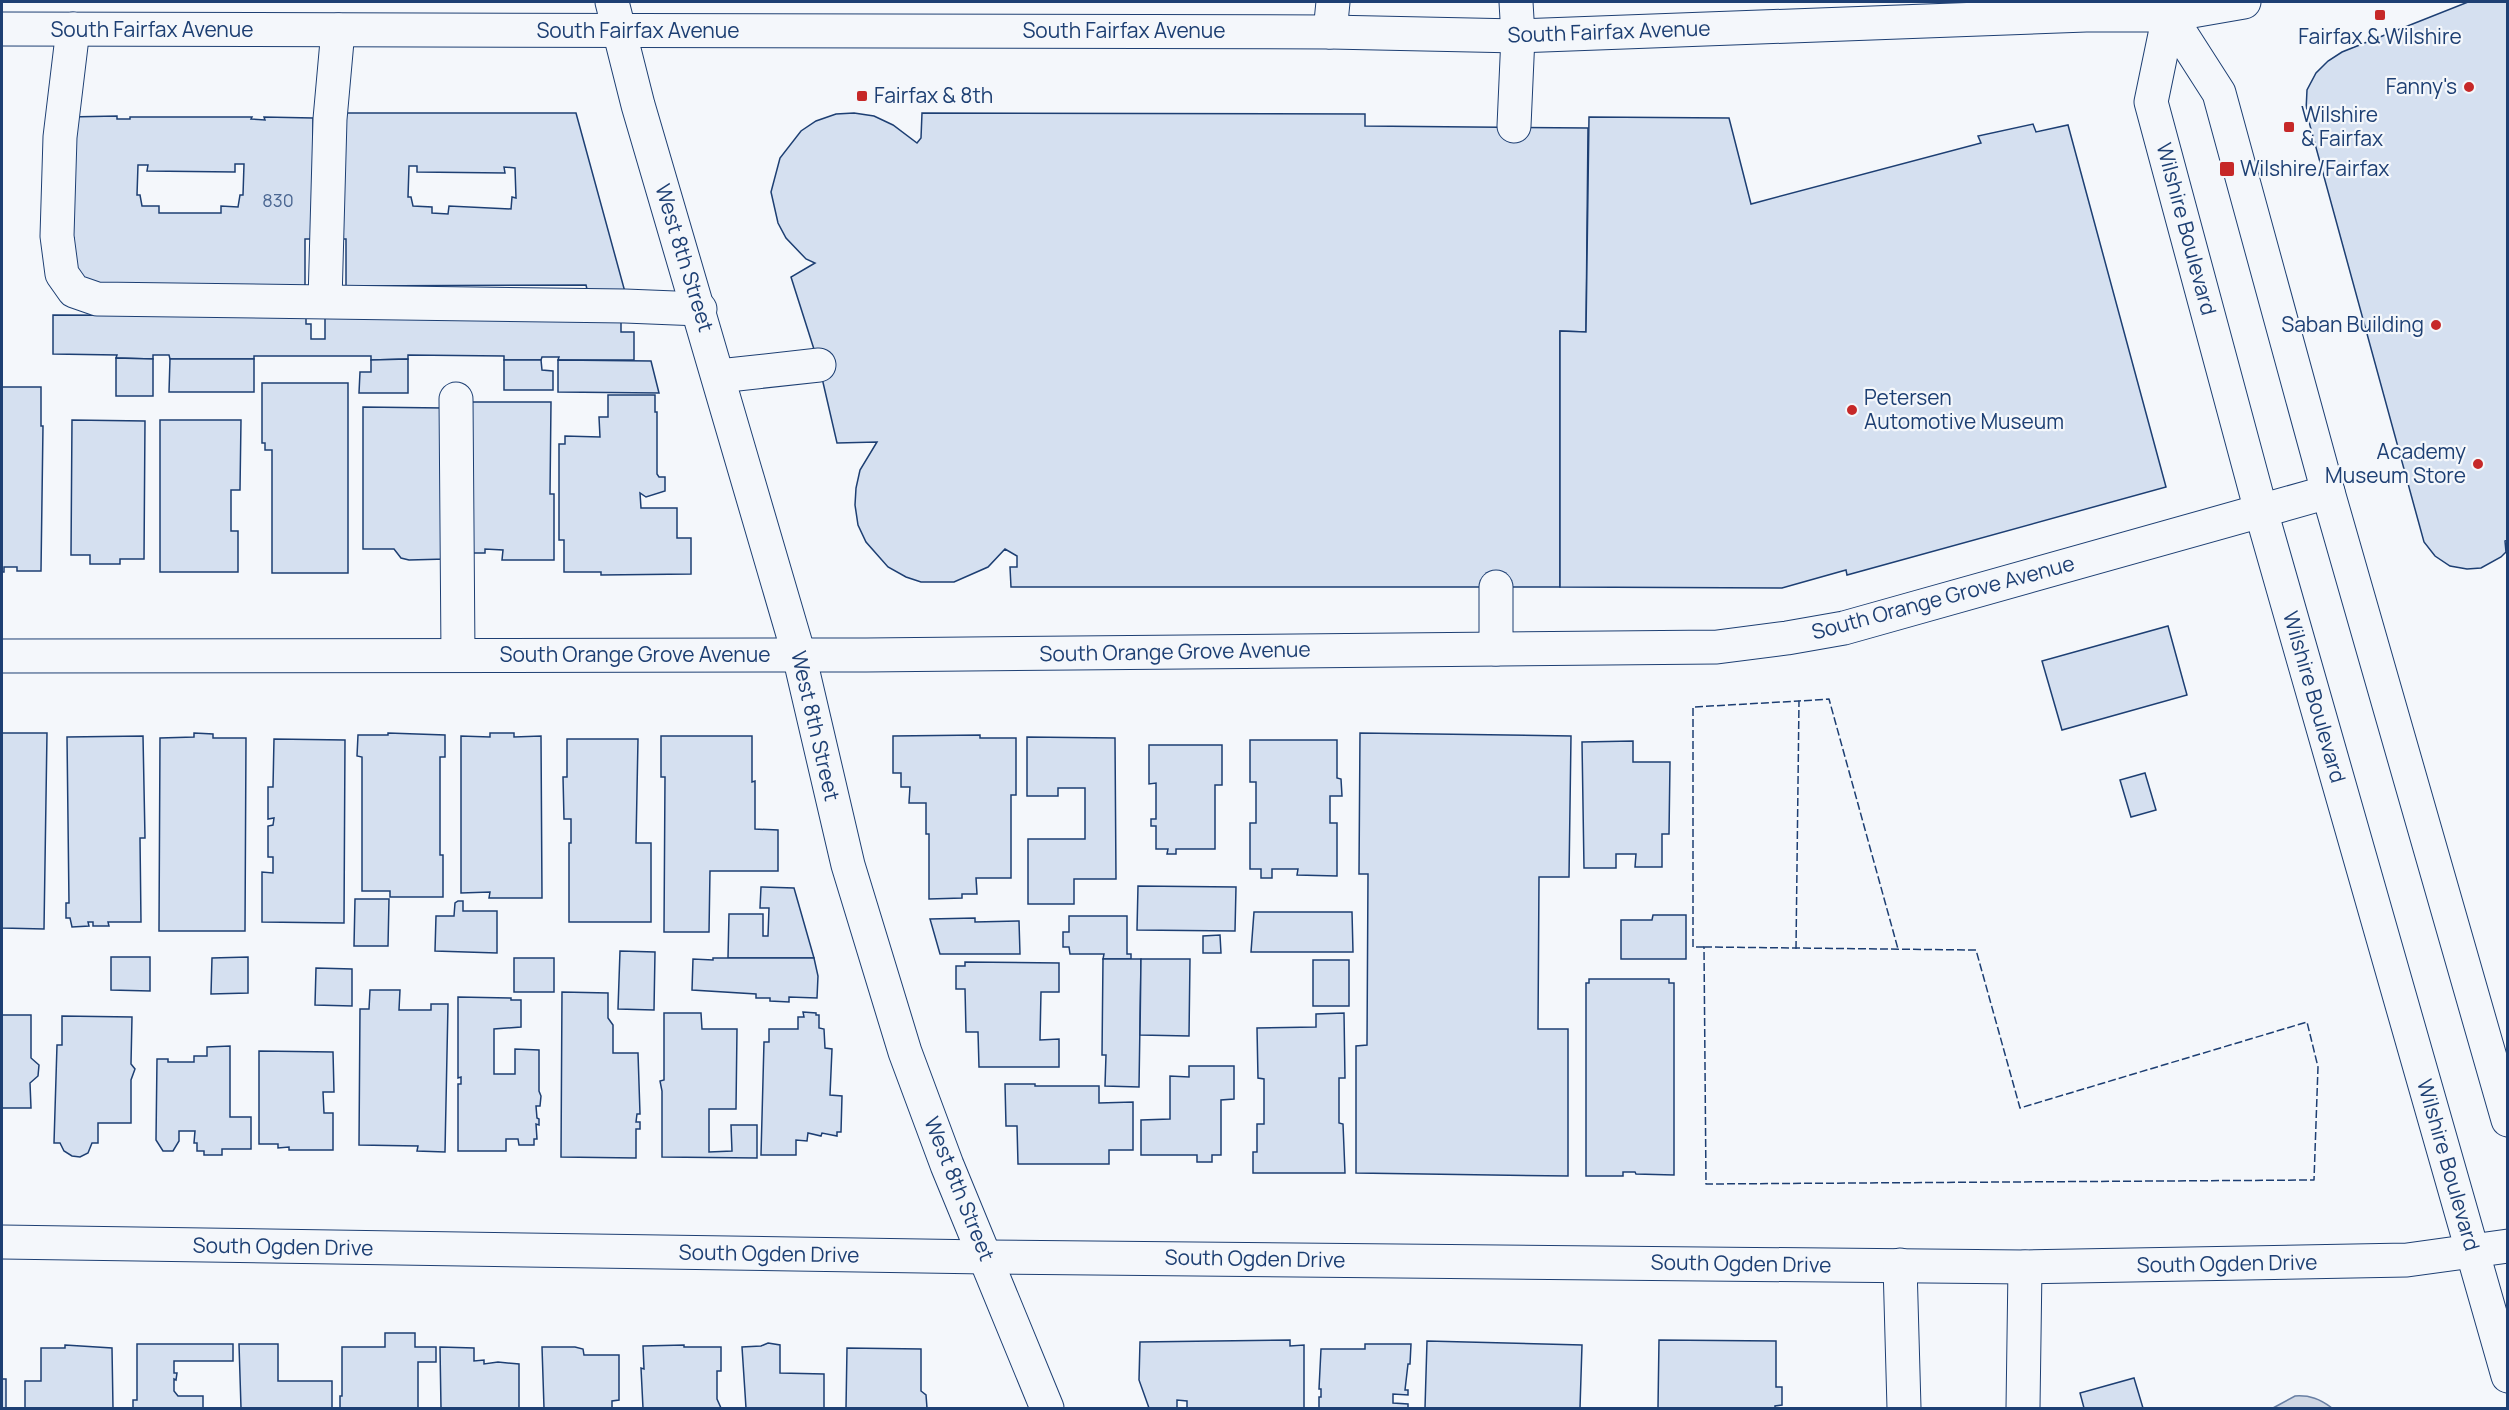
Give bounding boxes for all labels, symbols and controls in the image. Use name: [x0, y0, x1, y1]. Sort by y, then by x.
marker: Fairfax & Wilshire: [2373, 8, 2387, 22]
street label: South Fairfax Avenue: [1507, 13, 1711, 49]
street label: South Fairfax Avenue: [50, 15, 254, 43]
street label: South Fairfax Avenue: [536, 16, 740, 44]
street label: South Fairfax Avenue: [1022, 16, 1226, 44]
place label: Fairfax & Wilshire: [2298, 22, 2462, 50]
place label: Fanny's: [2386, 72, 2457, 100]
marker: Fanny's: [2462, 80, 2476, 94]
place label: Fairfax & 8th: [874, 81, 993, 109]
marker: Fairfax & 8th: [855, 89, 869, 103]
place label: Wilshire & Fairfax: [2301, 100, 2383, 152]
marker: Wilshire & Fairfax: [2282, 120, 2296, 134]
street label: Wilshire Boulevard: [2150, 139, 2223, 318]
place label: Wilshire/Fairfax: [2240, 154, 2389, 182]
marker: Wilshire/Fairfax: [2218, 160, 2236, 178]
street label: West 8th Street: [649, 180, 721, 335]
house number: 830: [262, 188, 294, 212]
place label: Saban Building: [2281, 310, 2424, 338]
marker: Saban Building: [2429, 318, 2443, 332]
place label: Petersen Automotive Museum: [1864, 383, 2064, 435]
marker: Petersen Automotive Museum: [1845, 403, 1859, 417]
place label: Academy Museum Store: [2325, 437, 2466, 489]
marker: Academy Museum Store: [2471, 457, 2485, 471]
street label: South Orange Grove Avenue: [1808, 548, 2077, 646]
street label: Wilshire Boulevard: [2277, 608, 2353, 786]
street label: South Orange Grove Avenue: [1039, 635, 1311, 667]
street label: South Orange Grove Avenue: [499, 640, 771, 668]
street label: West 8th Street: [785, 648, 847, 804]
street label: Wilshire Boulevard: [2411, 1076, 2487, 1254]
street label: West 8th Street: [918, 1112, 1002, 1265]
street label: South Ogden Drive: [192, 1230, 374, 1262]
street label: South Ogden Drive: [678, 1237, 860, 1269]
street label: South Ogden Drive: [1164, 1242, 1346, 1274]
street label: South Ogden Drive: [1650, 1247, 1832, 1279]
street label: South Ogden Drive: [2136, 1247, 2318, 1279]

